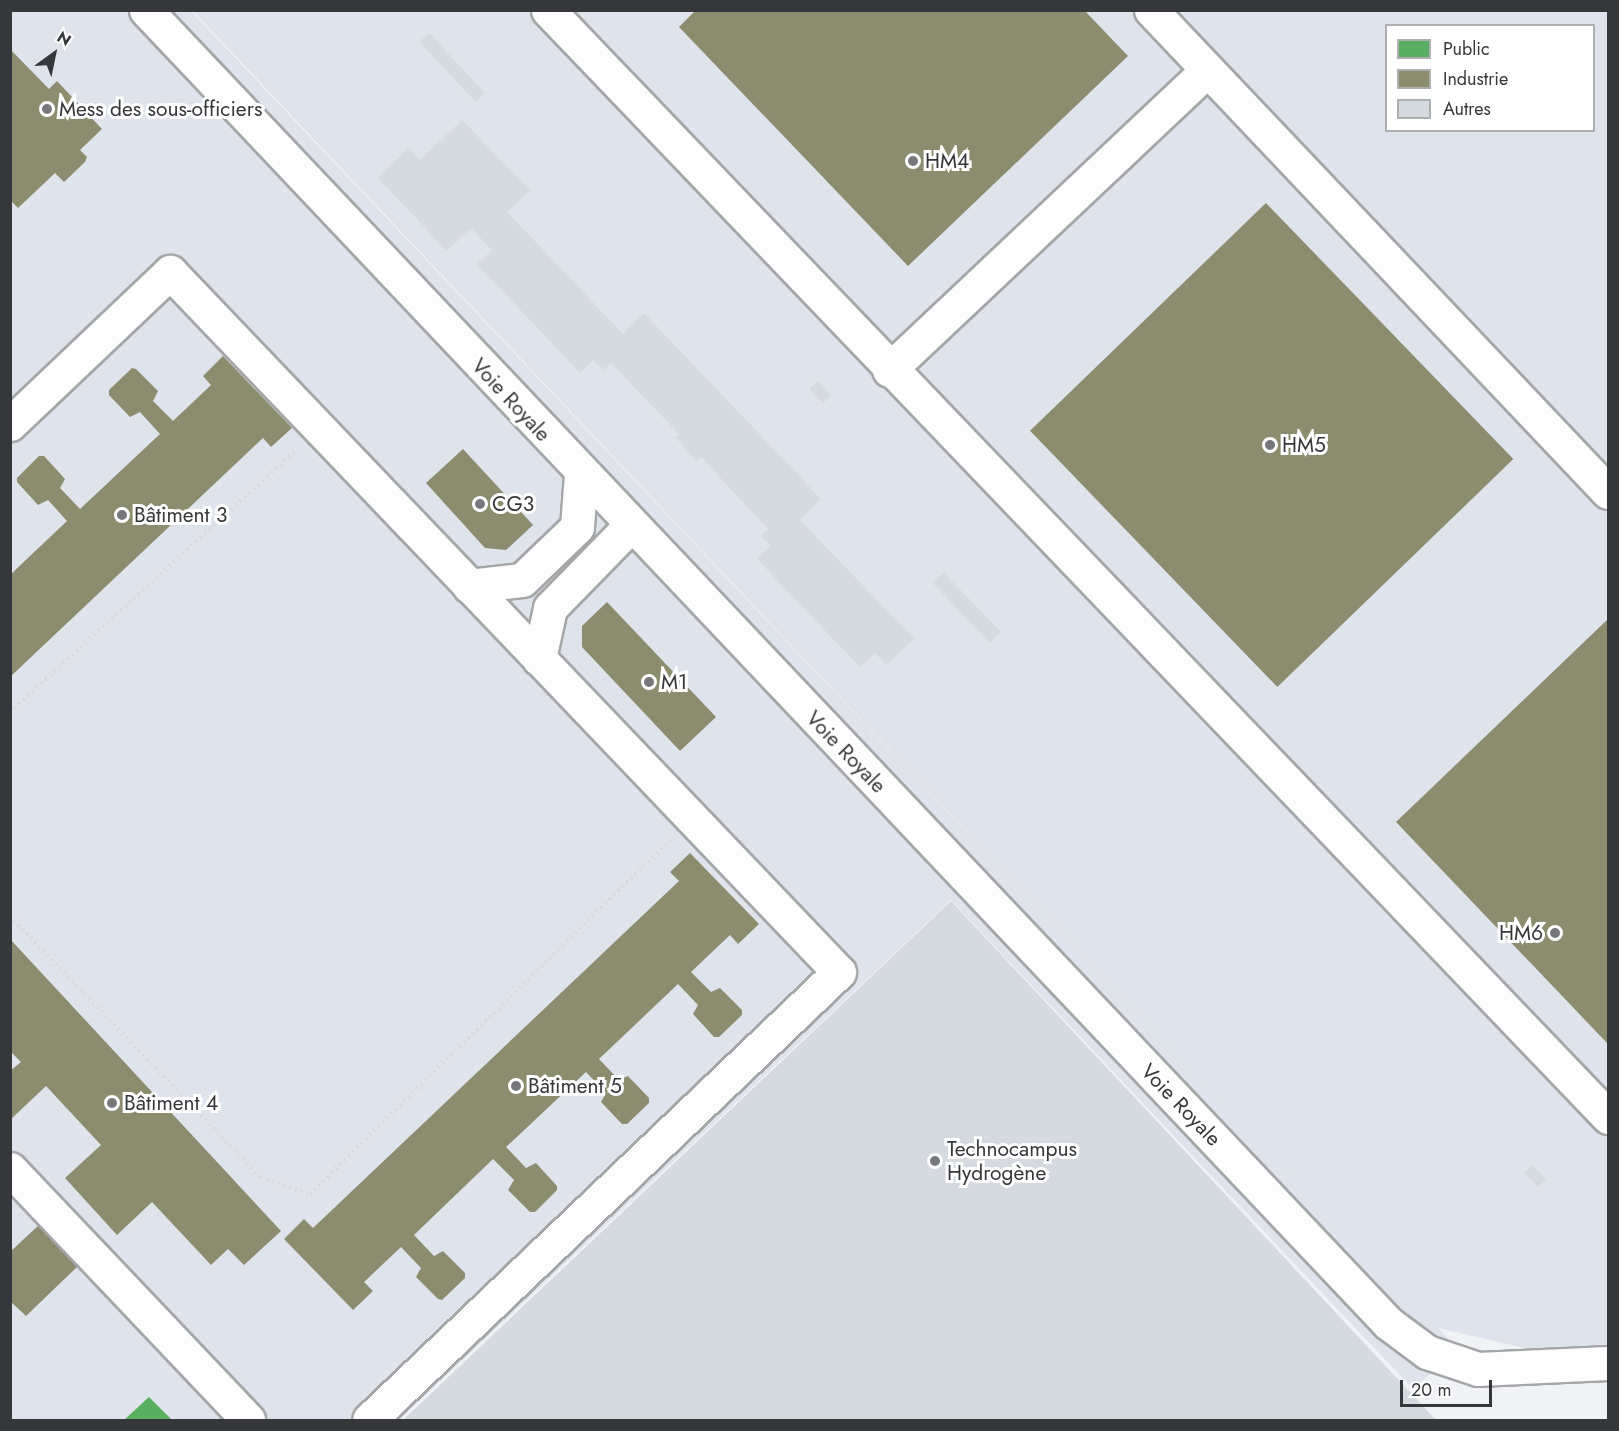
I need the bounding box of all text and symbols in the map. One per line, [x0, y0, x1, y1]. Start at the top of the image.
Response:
north arrow [24, 24, 84, 84]
legend [1385, 24, 1595, 132]
text: N [52, 25, 76, 52]
text: Public [1443, 36, 1490, 62]
text: Industrie [1443, 66, 1508, 92]
place label: Mess des sous-officiers [59, 96, 262, 122]
text: Autres [1443, 96, 1491, 122]
marker: Mess des sous-officiers [40, 102, 54, 116]
place label: HM4 [925, 148, 969, 174]
marker: HM4 [906, 154, 920, 168]
street label: Voie Royale [466, 353, 556, 447]
place label: HM5 [1282, 432, 1326, 458]
marker: HM5 [1263, 438, 1277, 452]
place label: CG3 [492, 491, 534, 517]
marker: CG3 [473, 497, 487, 511]
place label: Bâtiment 3 [134, 502, 227, 528]
marker: Bâtiment 3 [115, 508, 129, 522]
place label: M1 [661, 669, 687, 695]
marker: M1 [642, 675, 656, 689]
street label: Voie Royale [801, 706, 891, 798]
place label: HM6 [1499, 920, 1543, 946]
marker: HM6 [1548, 926, 1562, 940]
street label: Voie Royale [1136, 1059, 1226, 1151]
place label: Bâtiment 5 [528, 1073, 622, 1099]
marker: Bâtiment 5 [509, 1079, 523, 1093]
place label: Bâtiment 4 [124, 1090, 218, 1116]
marker: Bâtiment 4 [105, 1096, 119, 1110]
place label: Technocampus Hydrogène [947, 1136, 1077, 1186]
marker: Technocampus Hydrogène [928, 1154, 942, 1168]
scale bar [1403, 1368, 1494, 1406]
text: 20 m [1411, 1377, 1451, 1403]

